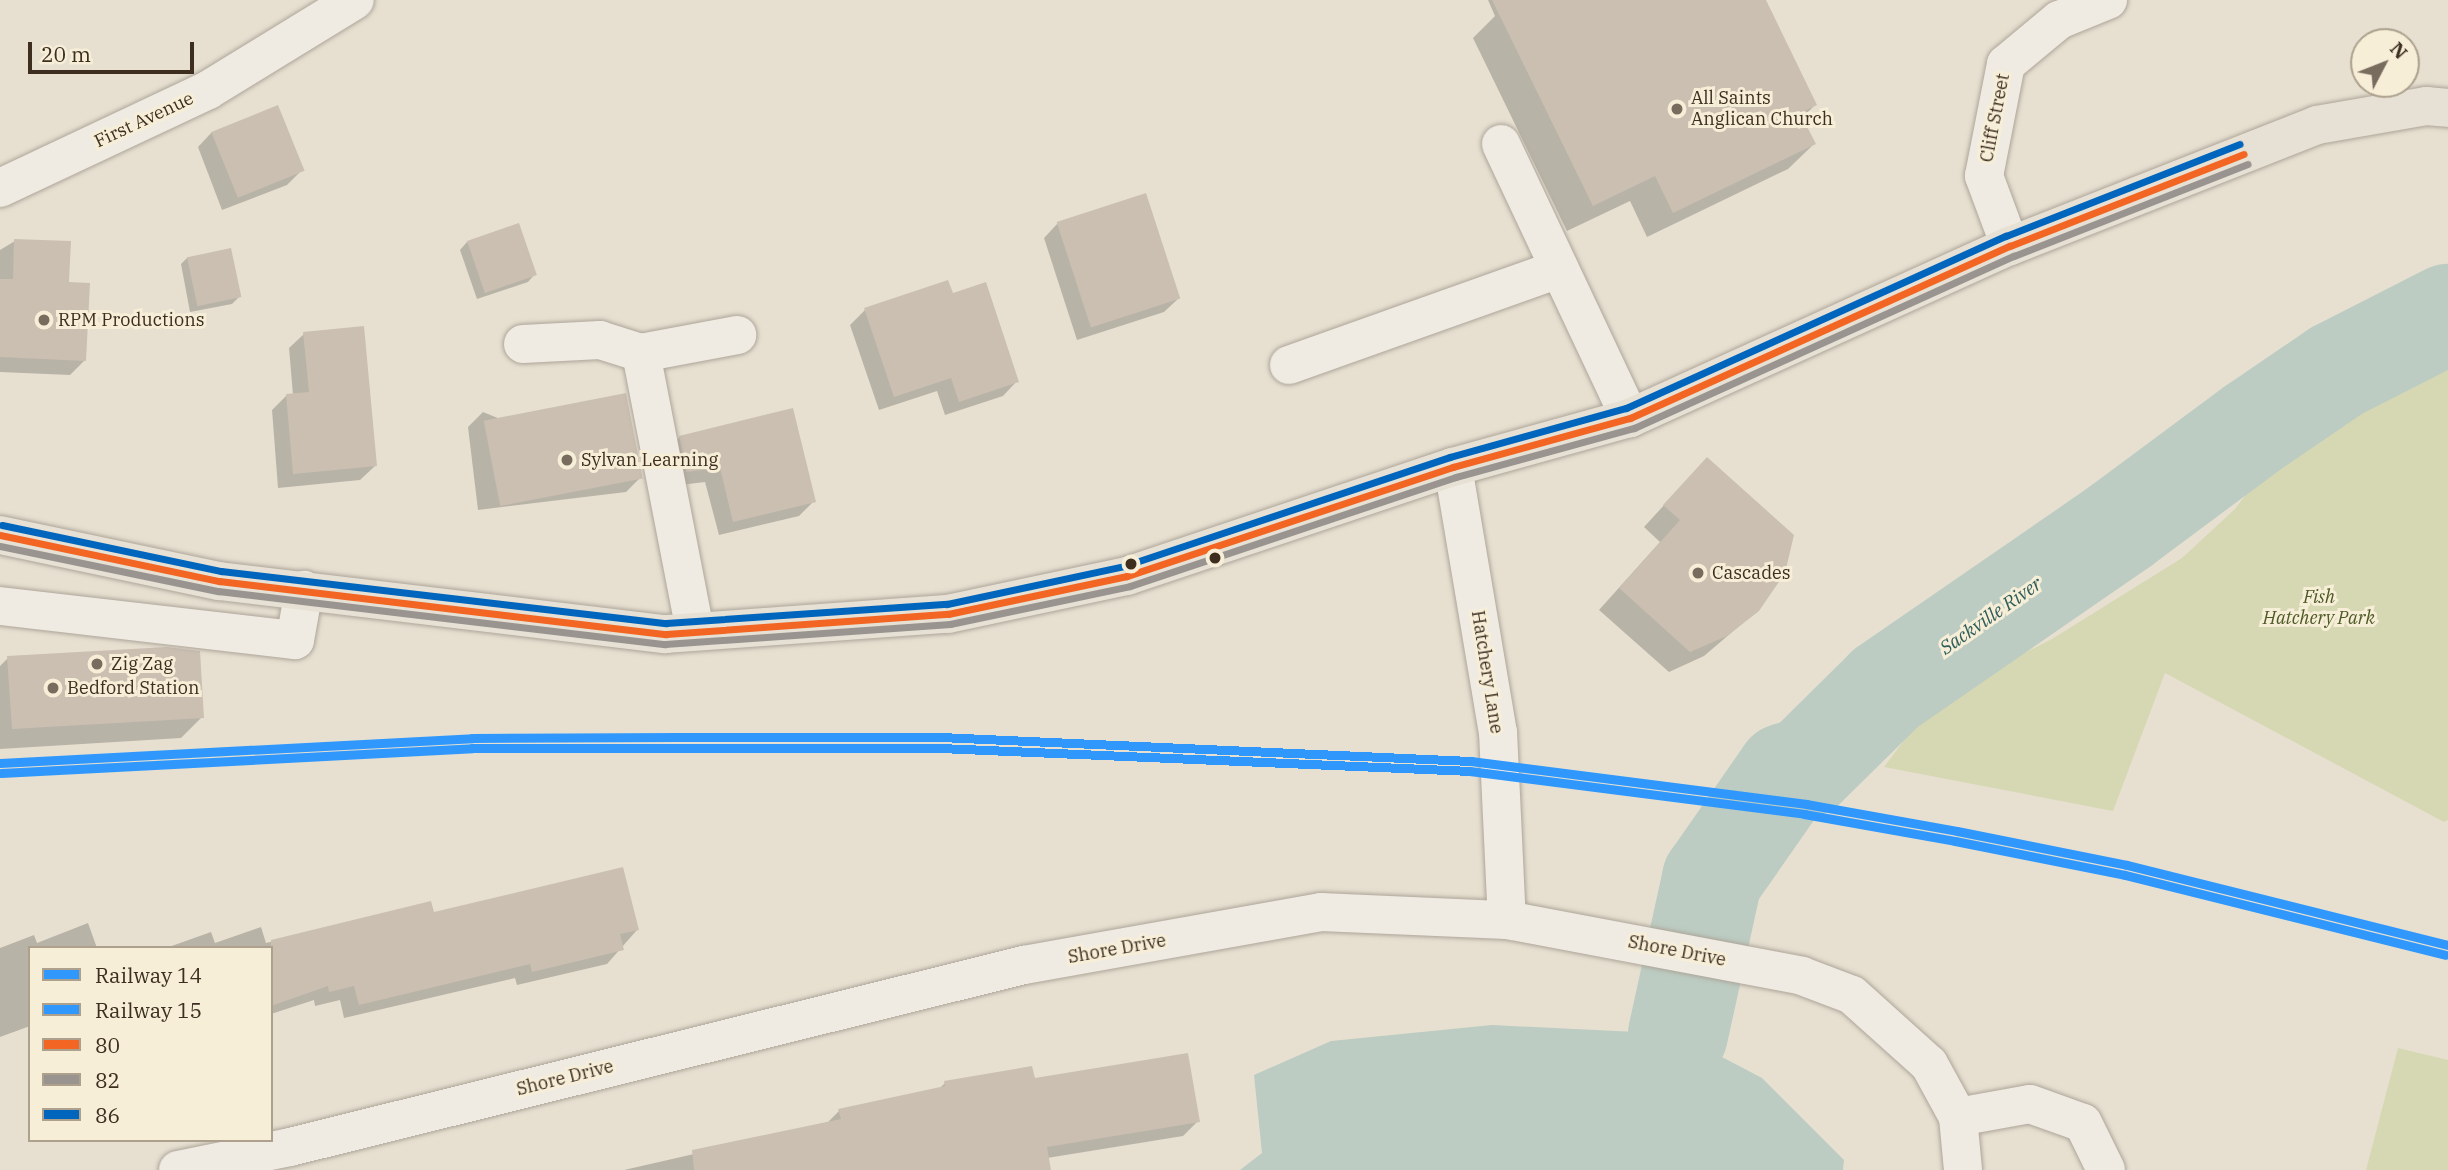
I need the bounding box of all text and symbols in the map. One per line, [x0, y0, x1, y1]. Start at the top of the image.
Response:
scale bar [32, 28, 198, 72]
north arrow [2350, 28, 2420, 98]
text: N [2385, 37, 2413, 64]
text: 20 m [41, 40, 91, 68]
street label: Cliff Street [1976, 72, 2014, 164]
street label: First Avenue [91, 88, 197, 152]
place label: All Saints Anglican Church [1691, 88, 1833, 130]
marker: All Saints Anglican Church [1669, 101, 1685, 117]
place label: RPM Productions [58, 309, 204, 331]
marker: RPM Productions [36, 312, 52, 328]
place label: Sylvan Learning [581, 449, 718, 471]
marker: Sylvan Learning [559, 452, 575, 468]
unlabelled marker [1208, 551, 1222, 565]
unlabelled marker [1124, 557, 1138, 571]
place label: Cascades [1712, 562, 1791, 584]
marker: Cascades [1690, 565, 1706, 581]
water label: Sackville River [1936, 572, 2046, 660]
park label: Fish Hatchery Park [2263, 587, 2375, 630]
street label: Hatchery Lane [1467, 609, 1507, 735]
place label: Zig Zag [111, 653, 173, 675]
marker: Zig Zag [89, 656, 105, 672]
place label: Bedford Station [67, 677, 199, 699]
marker: Bedford Station [45, 680, 61, 696]
street label: Shore Drive [1066, 930, 1168, 968]
street label: Shore Drive [1626, 931, 1728, 971]
legend [28, 946, 273, 1142]
text: Railway 14 [95, 961, 202, 989]
text: Railway 15 [95, 996, 202, 1024]
text: 80 [95, 1031, 120, 1059]
street label: Shore Drive [514, 1056, 616, 1100]
text: 82 [95, 1066, 120, 1094]
text: 86 [95, 1101, 120, 1129]

